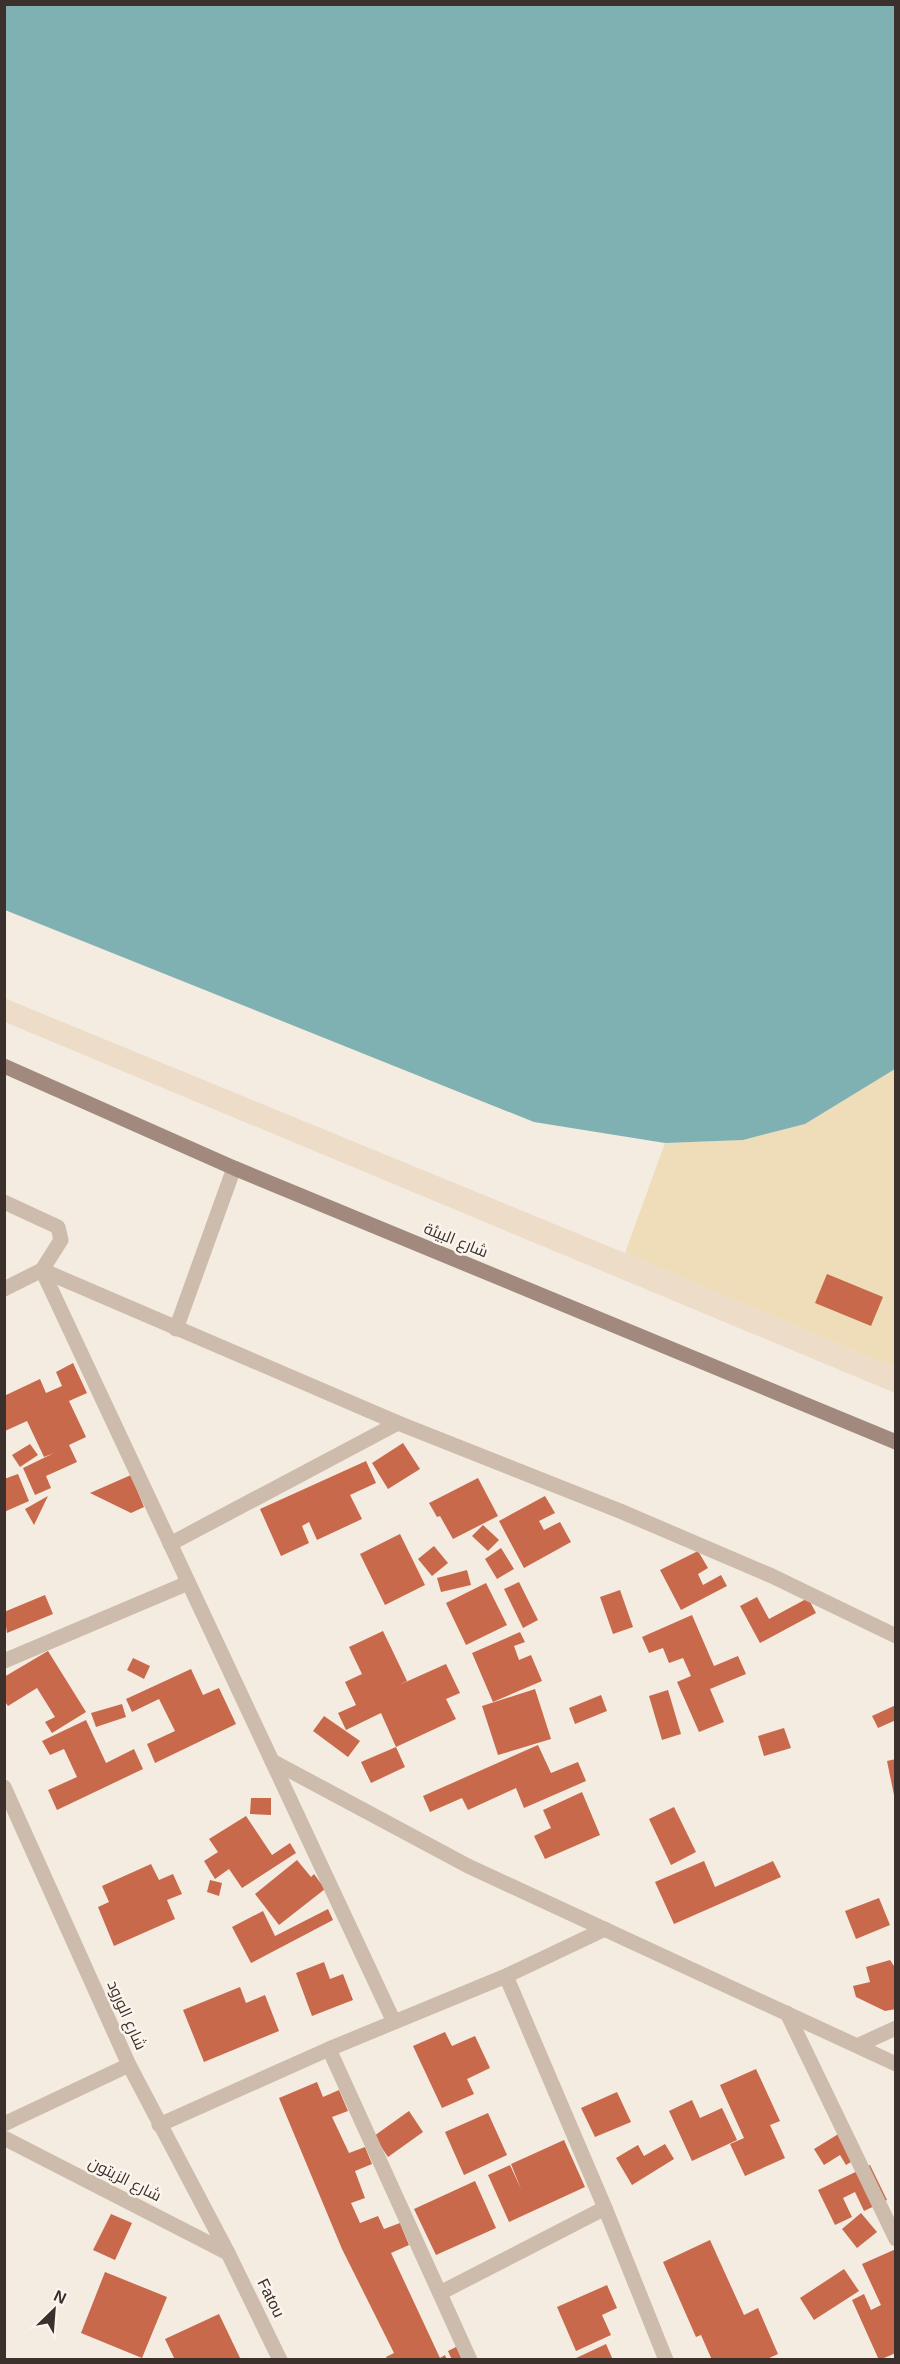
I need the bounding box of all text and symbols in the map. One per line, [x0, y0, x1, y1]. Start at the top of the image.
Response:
street label: شارع البيئة [420, 1219, 490, 1263]
street label: شارع الورود [101, 1978, 150, 2054]
street label: شارع الزيتون [85, 2153, 164, 2207]
street label: Fatou [254, 2276, 288, 2320]
north arrow [24, 2280, 84, 2340]
text: N [51, 2287, 69, 2307]

